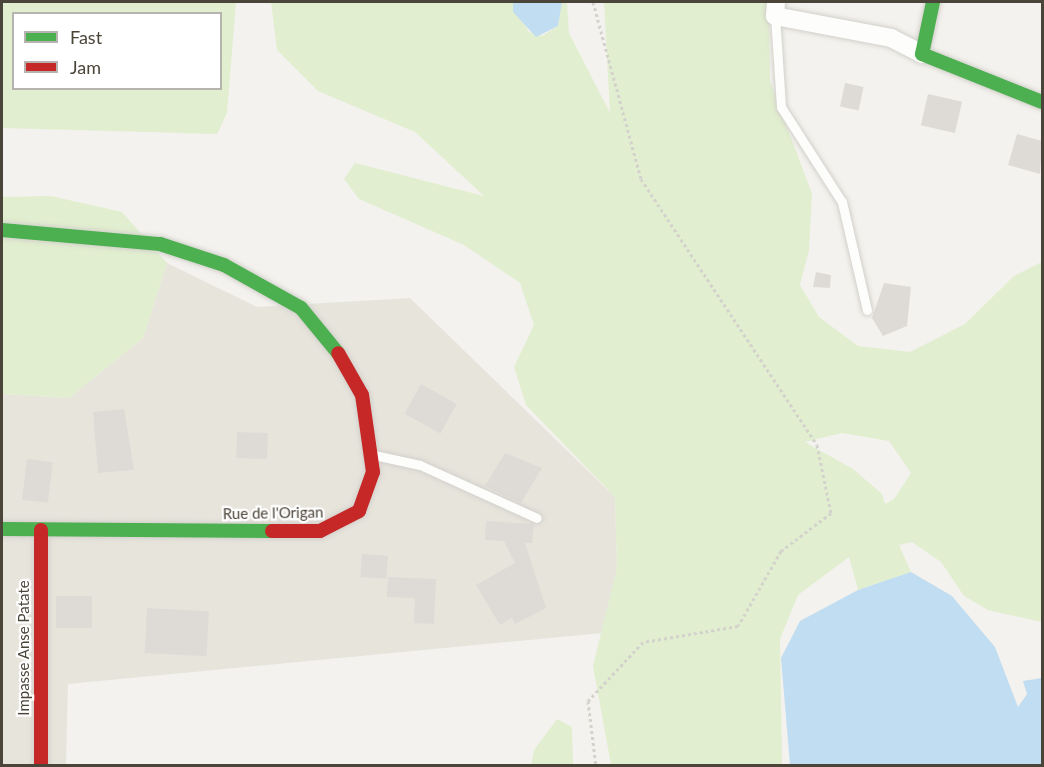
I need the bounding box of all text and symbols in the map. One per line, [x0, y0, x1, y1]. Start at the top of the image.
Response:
legend [12, 12, 222, 90]
text: Fast [70, 26, 102, 48]
text: Jam [70, 56, 101, 78]
street label: Rue de l'Origan [223, 503, 323, 523]
street label: Impasse Anse Patate [15, 580, 33, 716]

